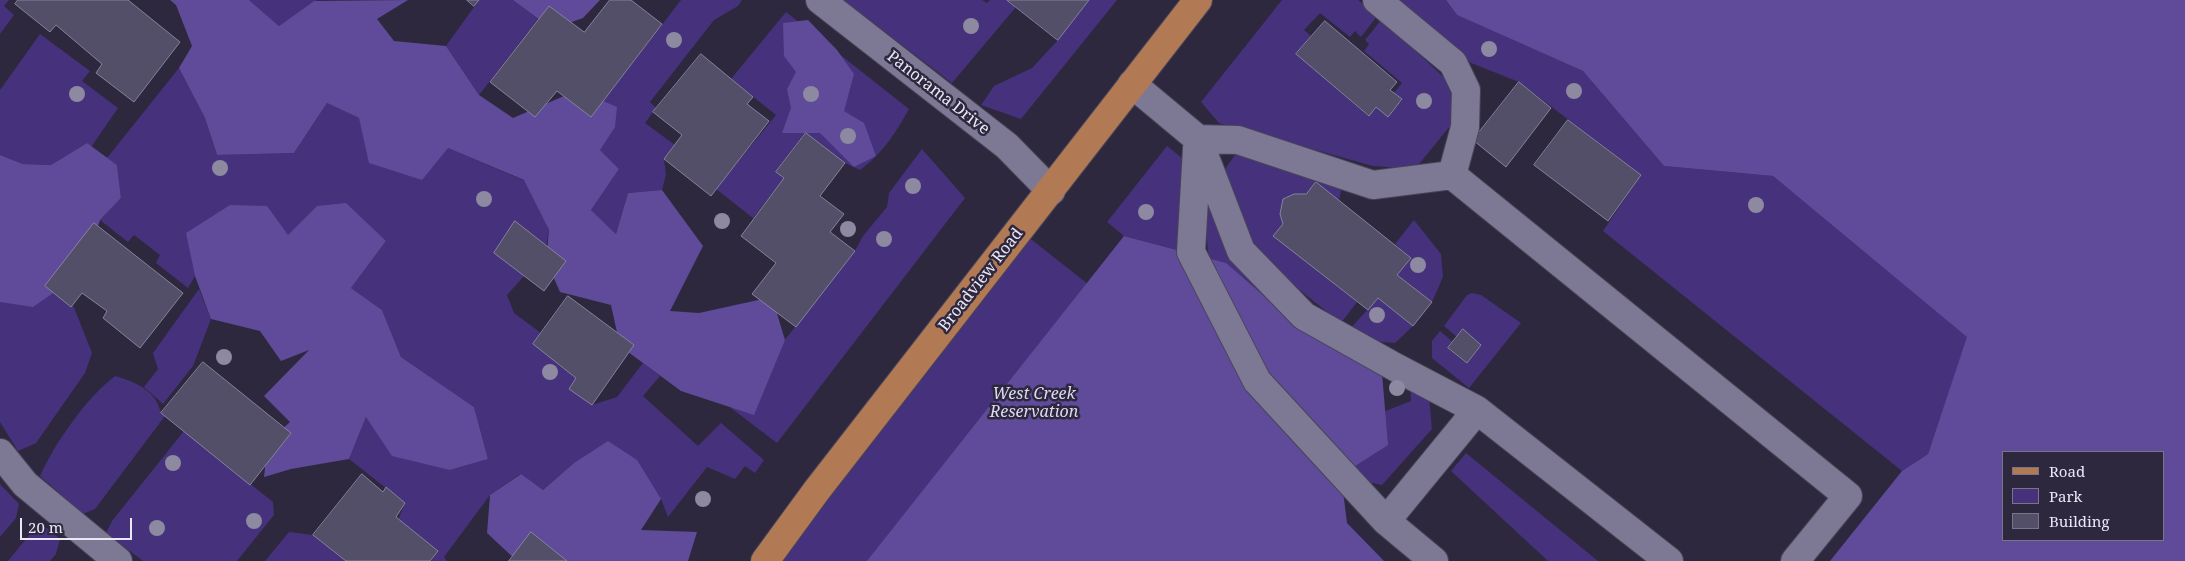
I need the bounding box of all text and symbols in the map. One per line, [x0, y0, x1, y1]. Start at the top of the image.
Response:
street label: Panorama Drive [883, 47, 993, 139]
street label: Broadview Road [935, 225, 1027, 335]
park label: West Creek Reservation [990, 384, 1078, 422]
legend [2002, 451, 2165, 541]
text: Road [2049, 461, 2085, 481]
text: Park [2049, 486, 2082, 506]
scale bar [22, 508, 135, 540]
text: Building [2049, 511, 2110, 531]
text: 20 m [28, 517, 63, 537]

